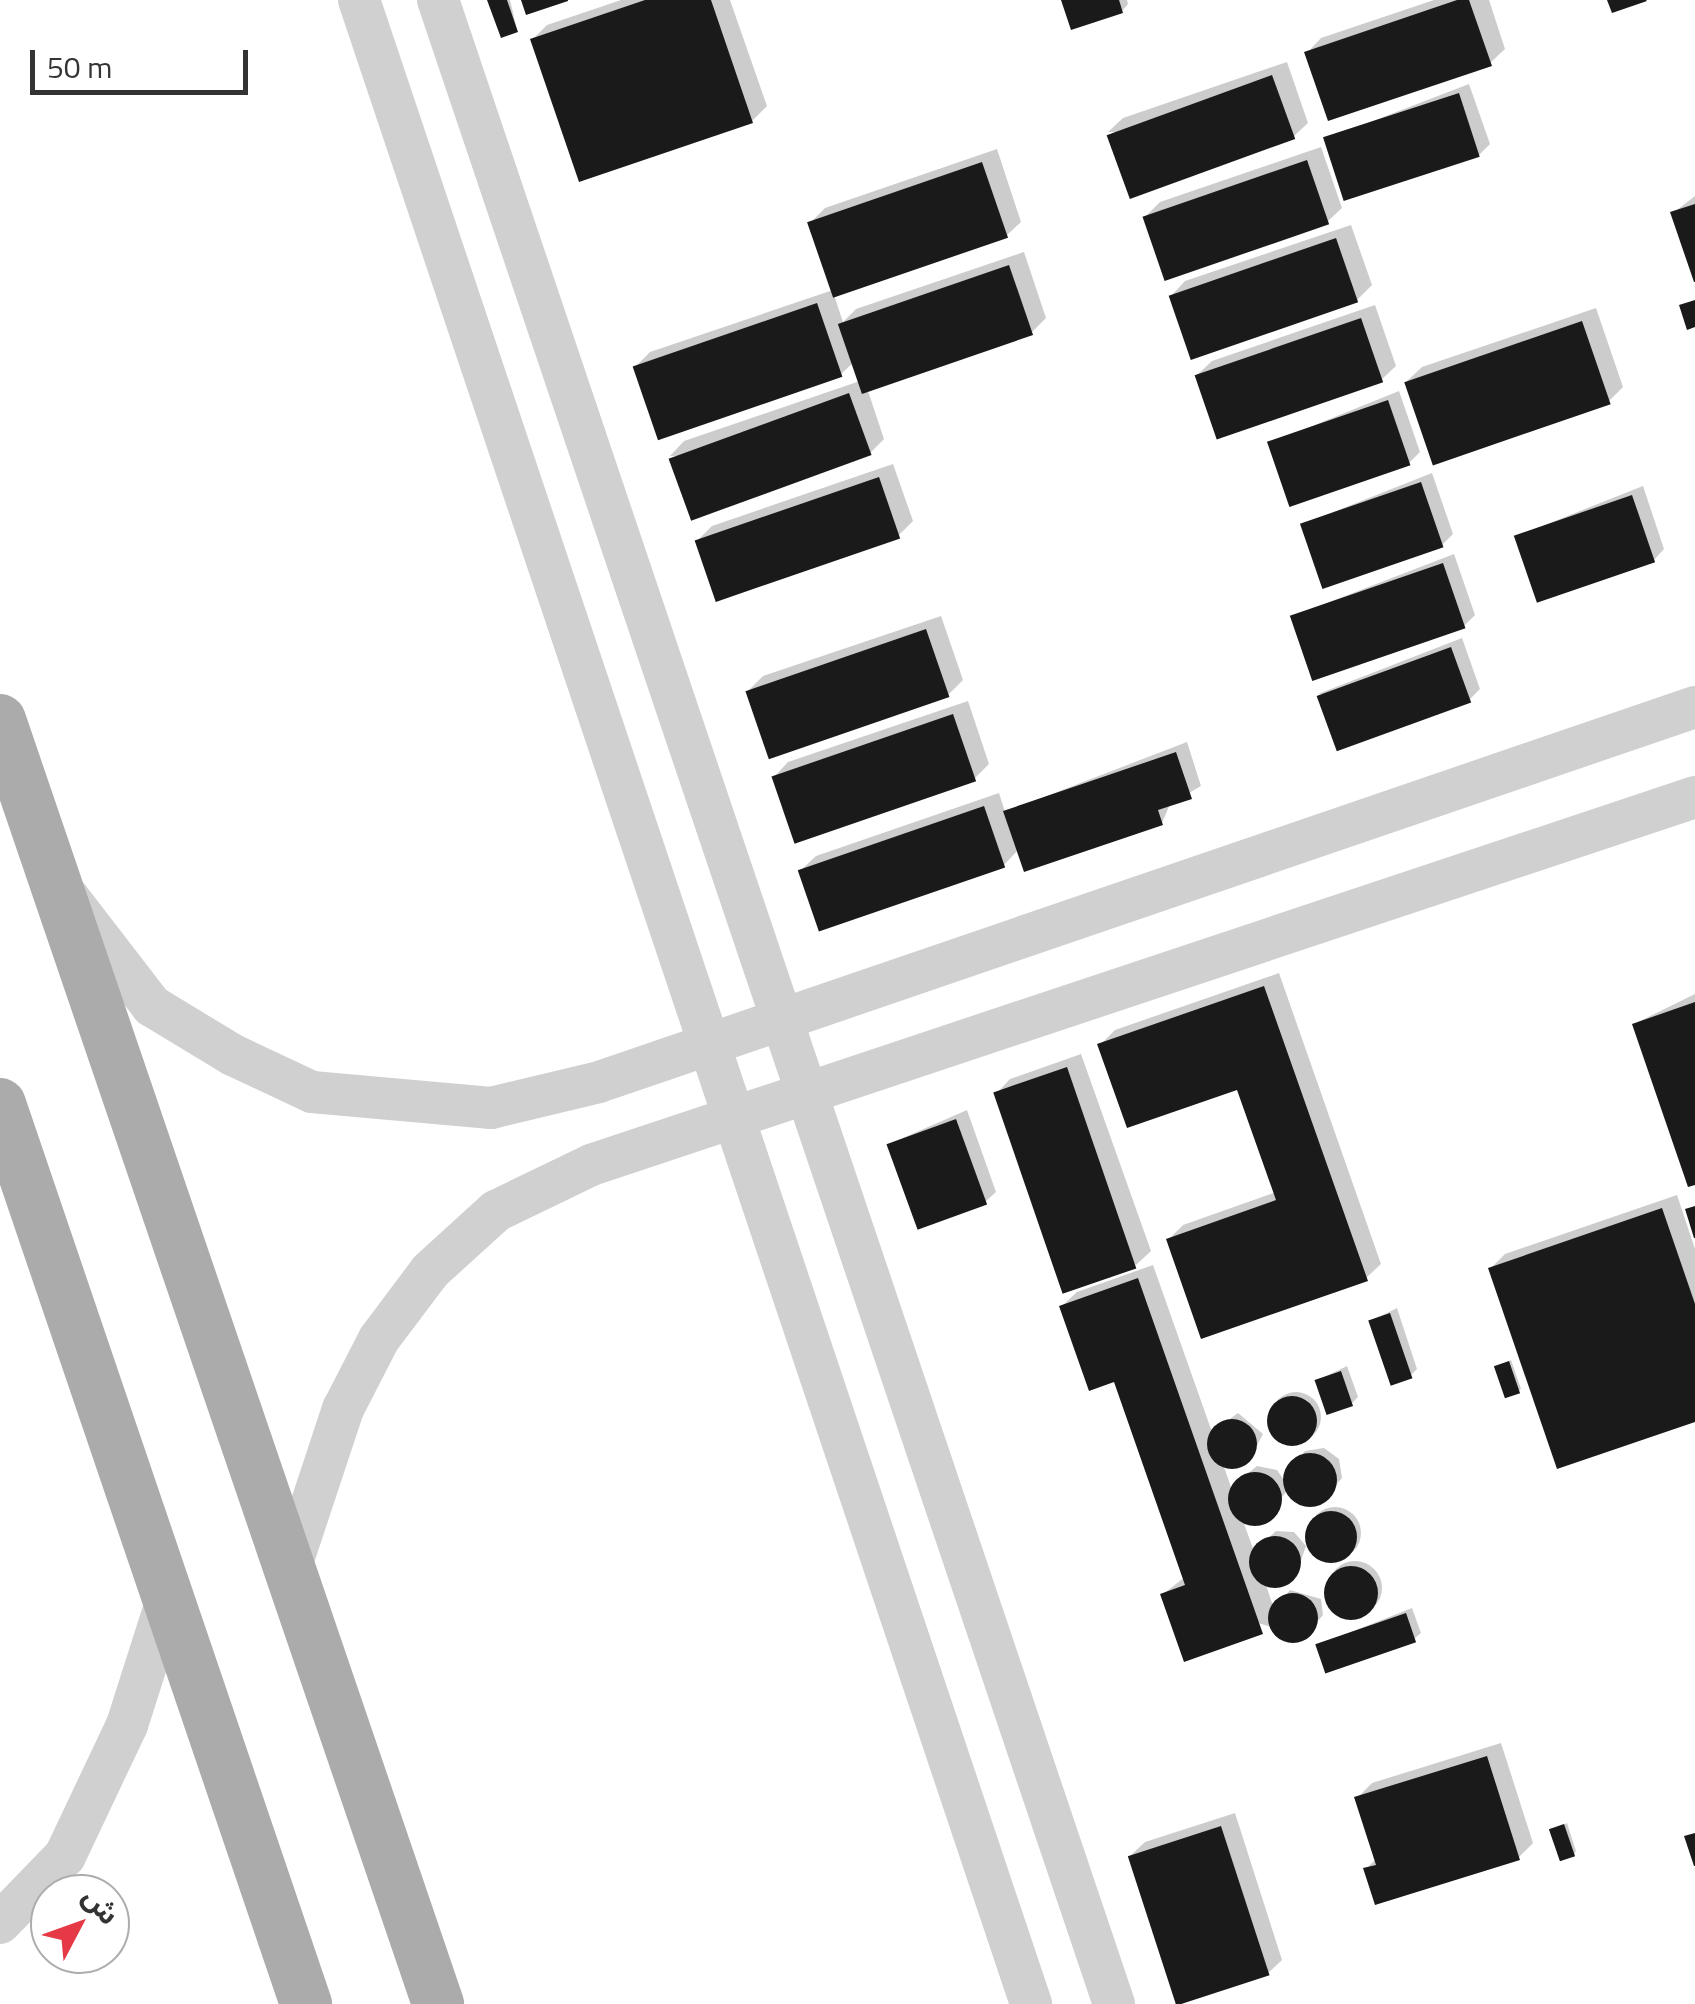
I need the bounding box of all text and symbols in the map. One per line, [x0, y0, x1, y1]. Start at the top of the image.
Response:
scale bar [35, 30, 252, 92]
text: 50 m [47, 44, 112, 90]
north arrow [30, 1874, 130, 1974]
text: ش [73, 1877, 130, 1934]

